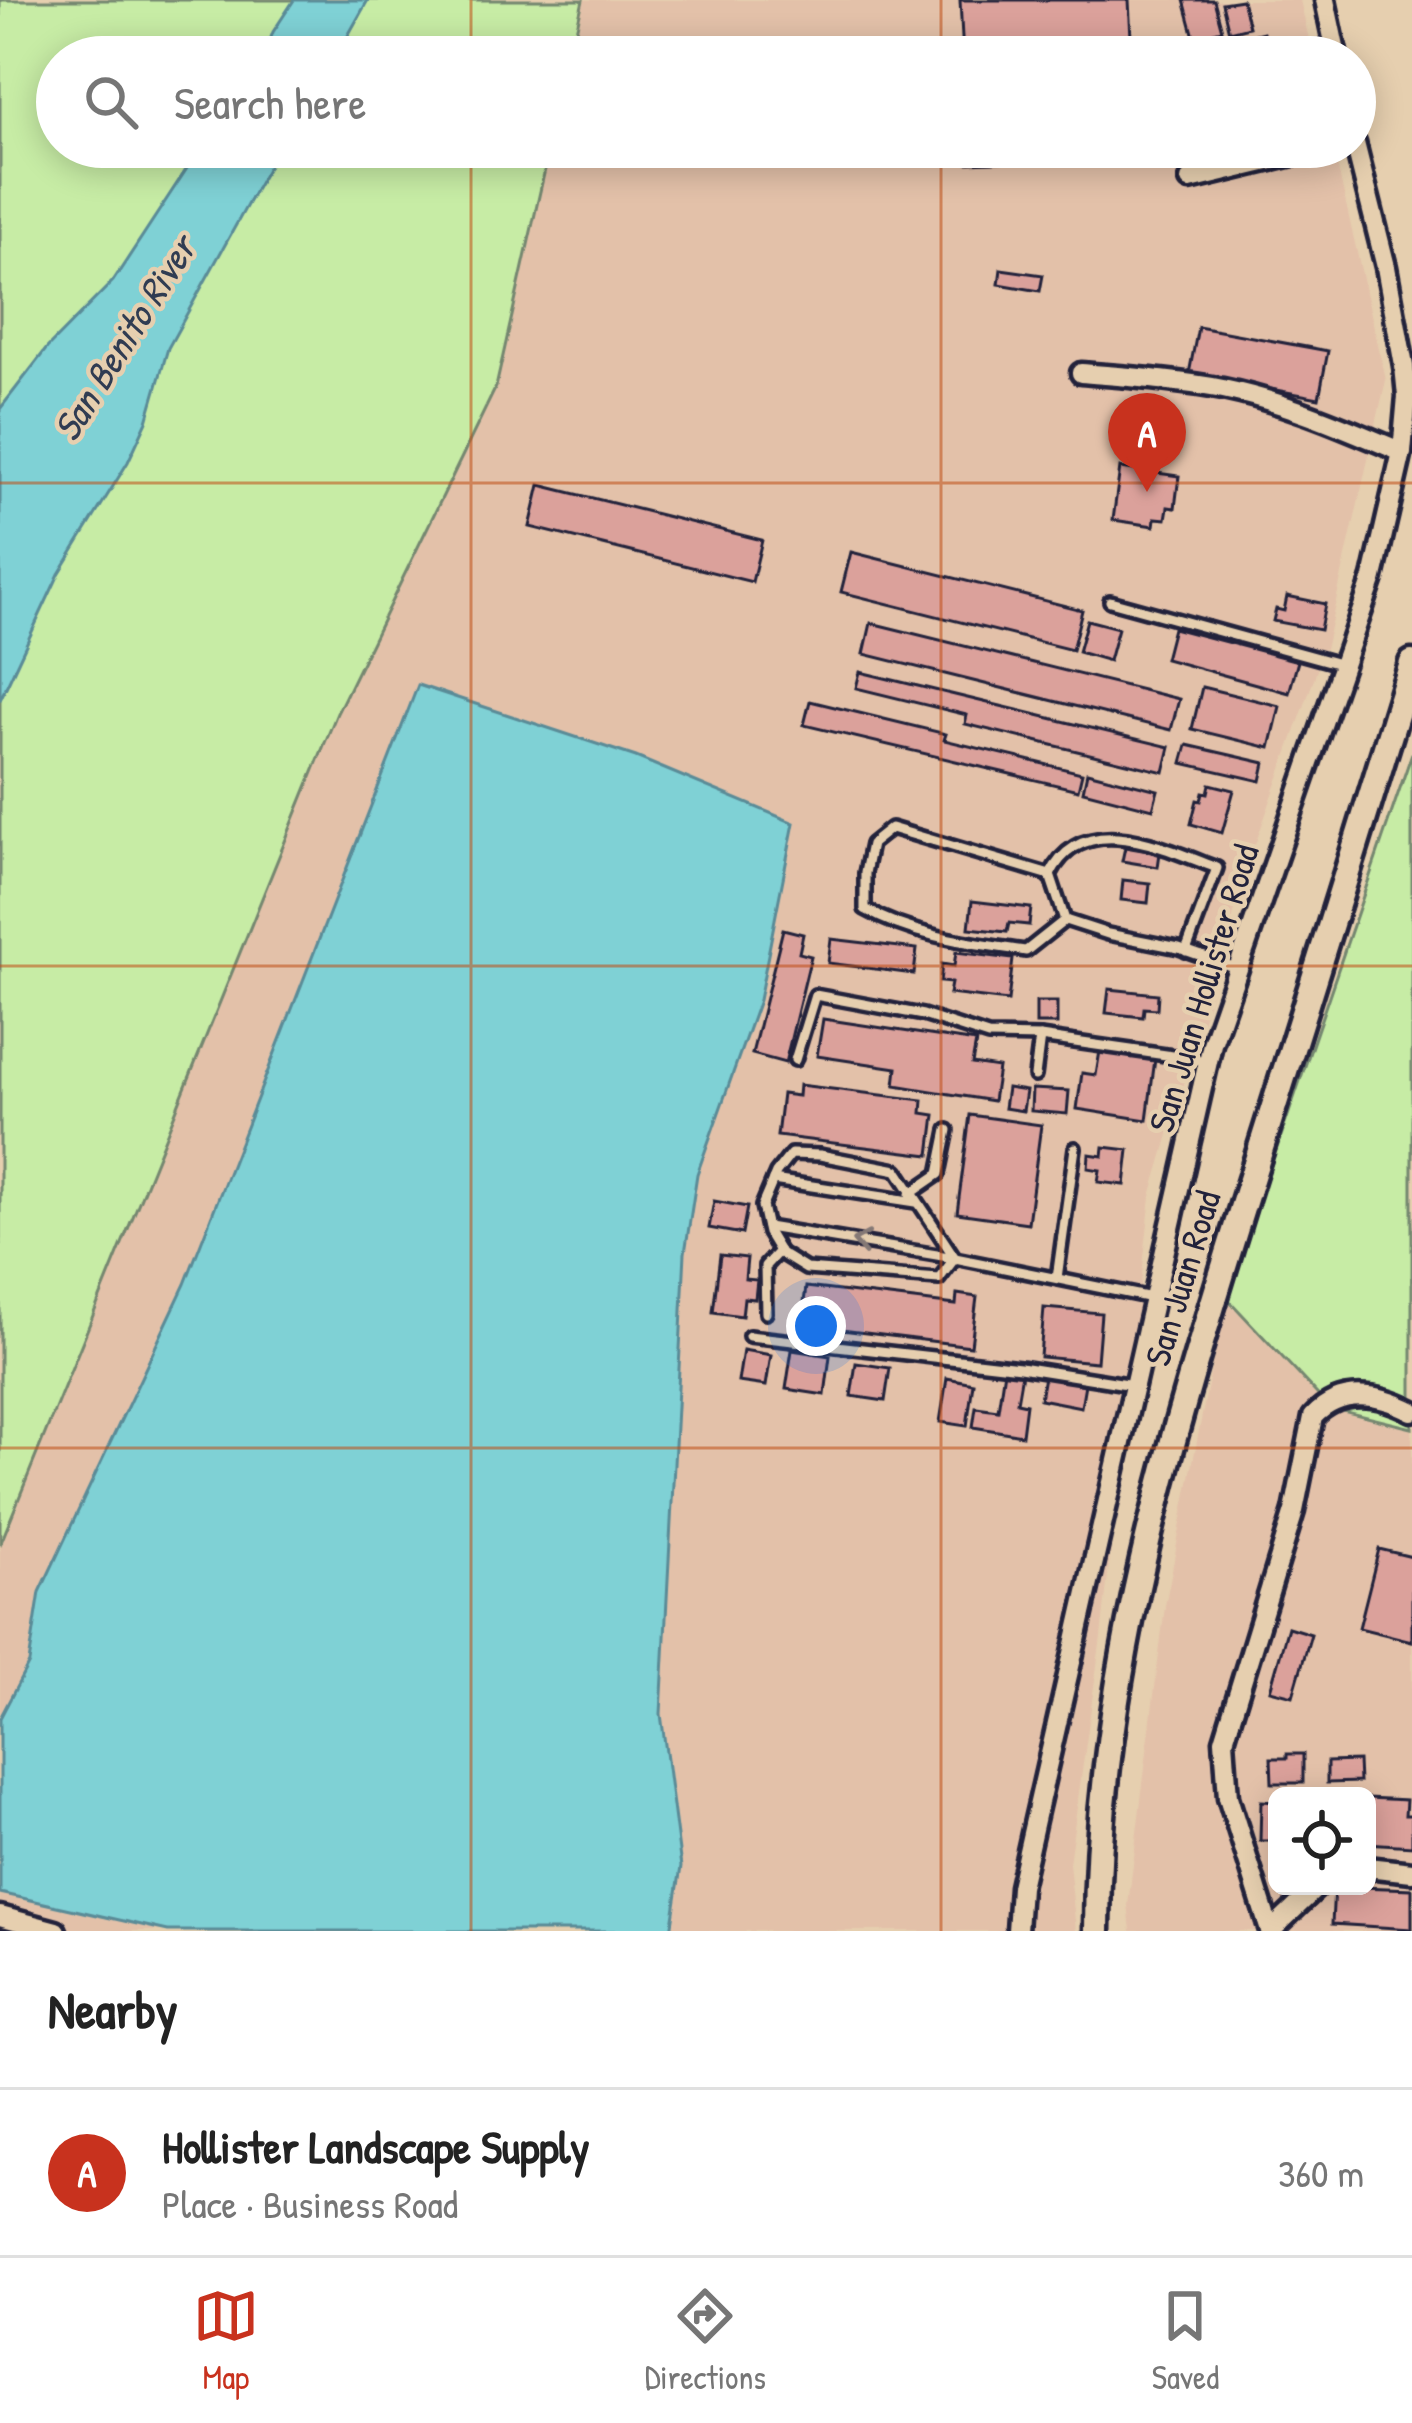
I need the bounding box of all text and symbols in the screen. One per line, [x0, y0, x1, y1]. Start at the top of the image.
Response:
search box [36, 36, 1376, 168]
icon: search [78, 69, 144, 135]
text: Search here [174, 72, 366, 133]
water label: San Benito River [40, 222, 210, 450]
pin: A [1108, 393, 1186, 492]
street label: San Juan Hollister Road [1135, 838, 1270, 1138]
street label: San Juan Road [1132, 1184, 1231, 1371]
one-way arrow [851, 1231, 871, 1256]
your location [786, 1296, 846, 1356]
map controls [1268, 1787, 1376, 1895]
button: locate [1268, 1787, 1376, 1895]
text: Nearby [48, 1975, 178, 2044]
text: Hollister Landscape Supply [162, 2116, 589, 2177]
text: A [77, 2146, 97, 2199]
text: 360 m [1278, 2146, 1364, 2199]
text: Place · Business Road [162, 2177, 458, 2230]
tab: Map [193, 2283, 259, 2399]
tab: Directions [645, 2283, 766, 2399]
tab: Saved [1152, 2283, 1219, 2399]

